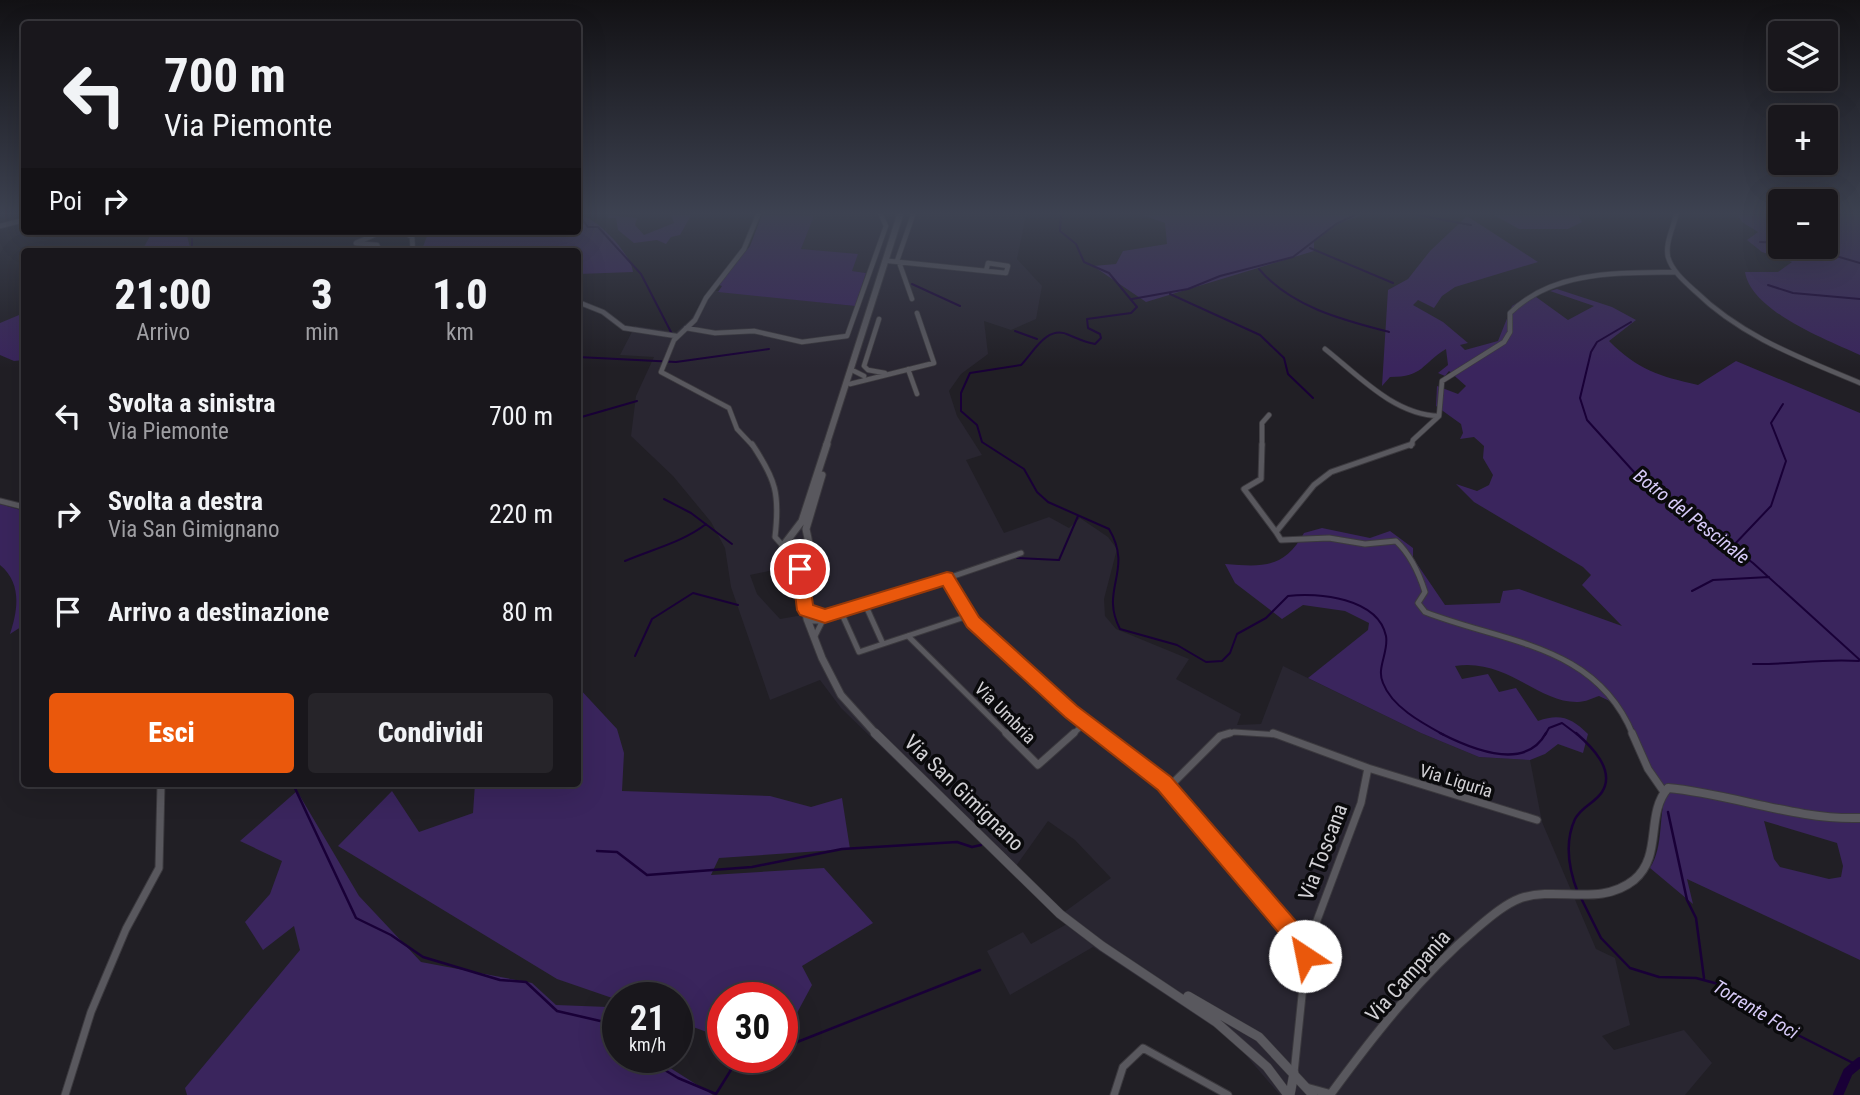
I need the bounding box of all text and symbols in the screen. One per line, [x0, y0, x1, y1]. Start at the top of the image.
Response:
map controls [1768, 21, 1838, 259]
button: layers [1768, 21, 1838, 91]
text: 700 m [164, 47, 286, 104]
icon: left [49, 49, 140, 140]
button: + [1768, 105, 1838, 175]
text: Via Piemonte [164, 106, 332, 144]
icon: right [96, 182, 134, 220]
text: Poi [49, 186, 82, 216]
button: − [1768, 189, 1838, 259]
text: 21:00 [114, 270, 212, 319]
text: 3 [311, 270, 333, 319]
text: 1.0 [432, 270, 488, 319]
text: Arrivo [136, 319, 190, 346]
text: min [305, 319, 339, 346]
text: km [446, 319, 474, 346]
text: Svolta a sinistra [108, 388, 275, 418]
icon: left [49, 397, 87, 435]
text: 700 m [489, 401, 553, 431]
text: Via Piemonte [108, 418, 229, 445]
water label: Botro del Pescinale [1629, 464, 1754, 569]
text: Svolta a destra [108, 486, 263, 516]
icon: right [49, 495, 87, 533]
text: 220 m [489, 499, 553, 529]
text: Via San Gimignano [108, 516, 279, 543]
pin [770, 539, 830, 599]
icon: arrive [781, 550, 819, 588]
icon: arrive [49, 593, 87, 631]
text: Arrivo a destinazione [108, 597, 329, 627]
text: 80 m [502, 597, 553, 627]
street label: Via Umbria [970, 678, 1040, 748]
button: Esci [49, 693, 294, 773]
button: Condividi [308, 693, 553, 773]
street label: Via San Gimignano [899, 730, 1029, 856]
street label: Via Liguria [1417, 759, 1495, 802]
street label: Via Toscana [1294, 801, 1352, 903]
position arrow [1268, 919, 1342, 993]
street label: Via Campania [1361, 925, 1455, 1027]
water label: Torrente Foci [1709, 975, 1803, 1044]
speed limit sign: 30 [707, 982, 798, 1073]
text: 21 [630, 998, 665, 1039]
text: km/h [629, 1034, 666, 1055]

